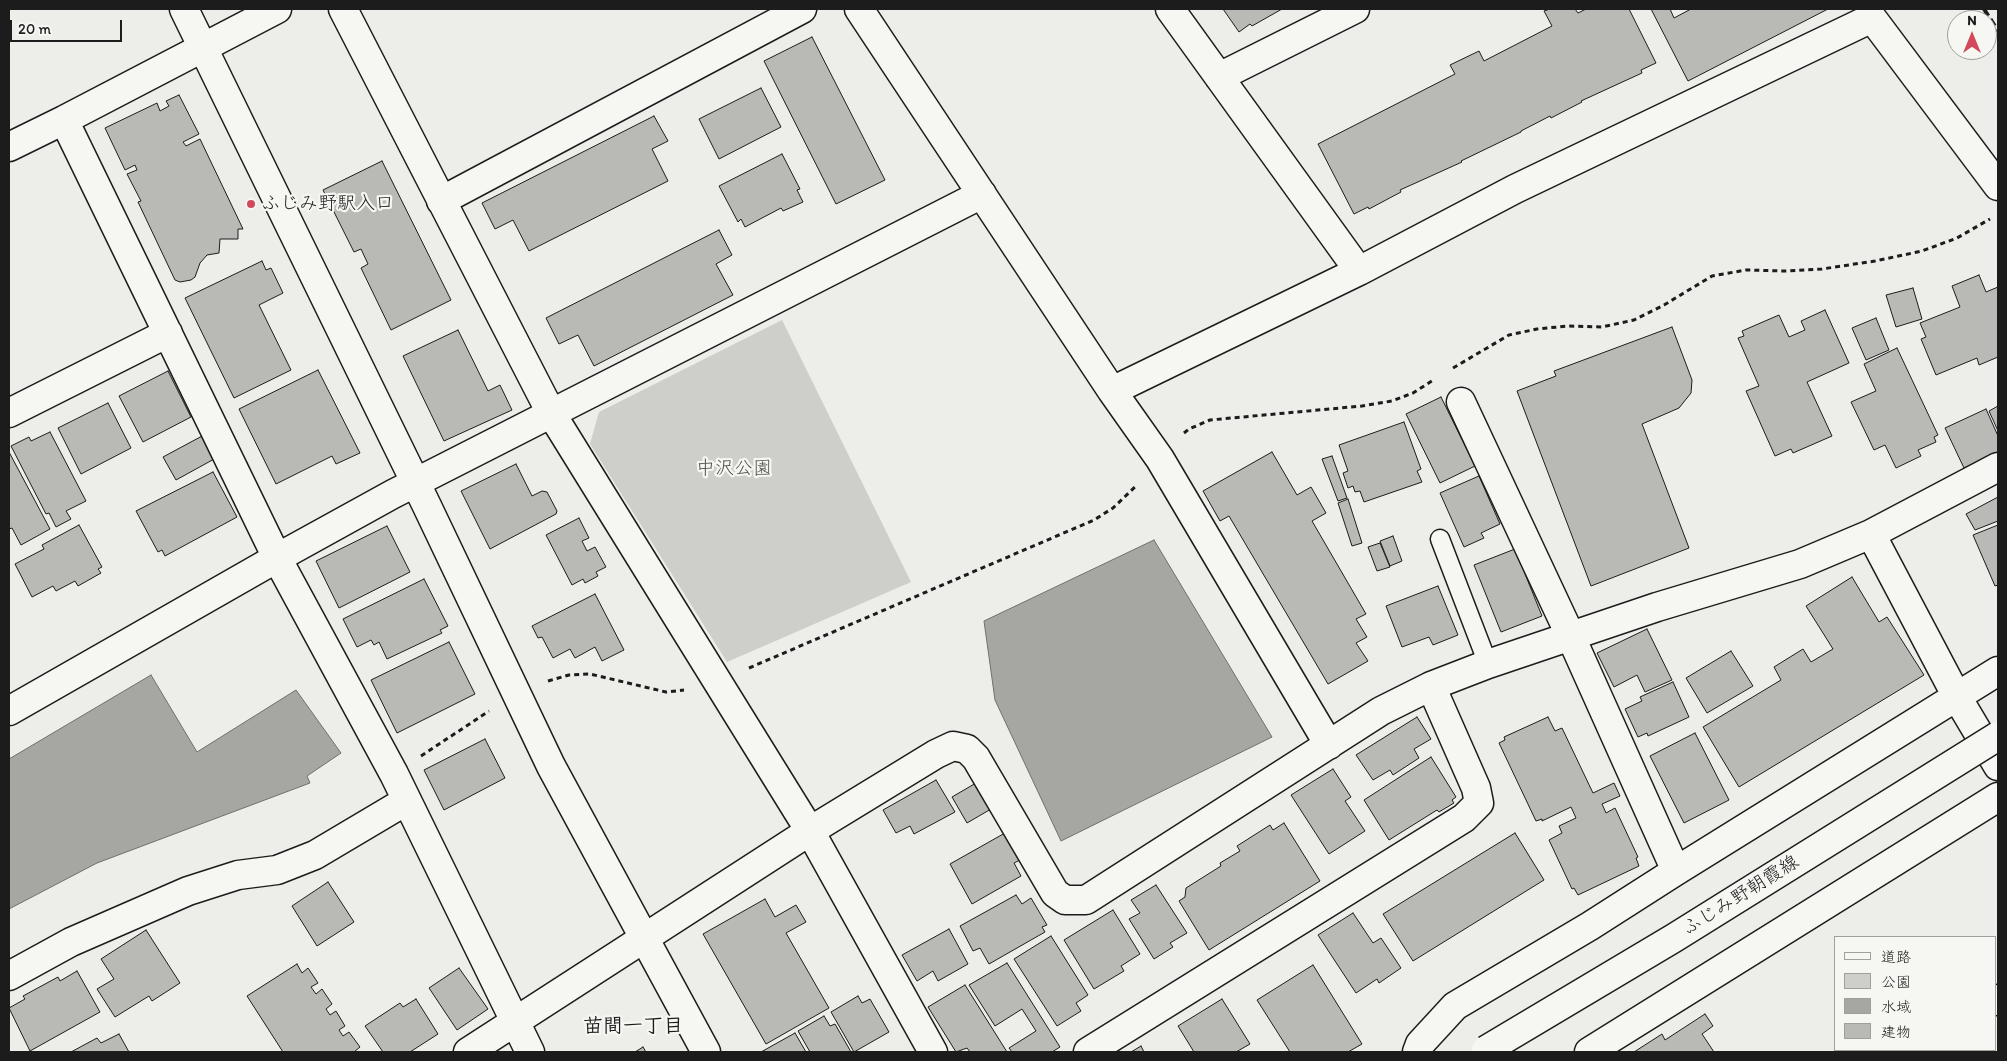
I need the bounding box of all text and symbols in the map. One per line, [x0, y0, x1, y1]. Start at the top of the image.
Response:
scale bar [12, 10, 125, 42]
north arrow [1947, 10, 1997, 60]
text: N [1967, 12, 1977, 29]
text: 20 m [18, 20, 51, 38]
place label: ふじみ野駅入口 [261, 193, 394, 215]
marker: ふじみ野駅入口 [245, 198, 257, 210]
park label: 中沢公園 [696, 458, 772, 480]
street label: ふじみ野朝霞線 [1679, 851, 1803, 941]
legend [1834, 936, 1997, 1051]
text: 道路 [1881, 948, 1911, 966]
text: 公園 [1881, 973, 1911, 991]
text: 水域 [1881, 998, 1911, 1016]
district label: 苗間一丁目 [583, 1015, 683, 1039]
text: 建物 [1881, 1023, 1911, 1041]

